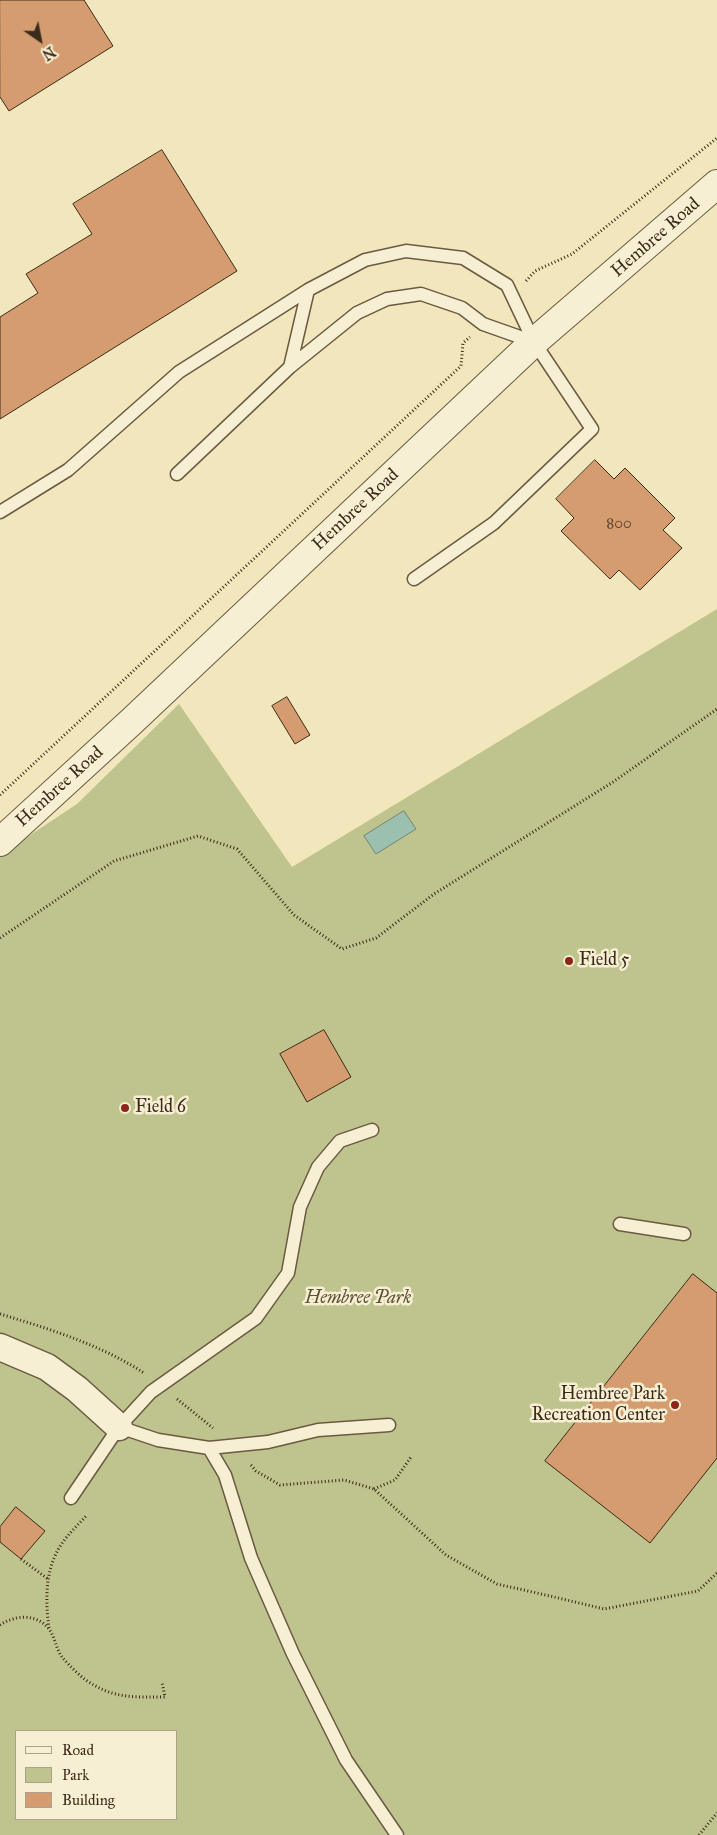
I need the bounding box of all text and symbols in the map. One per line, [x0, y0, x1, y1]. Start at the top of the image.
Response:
north arrow [15, 15, 65, 65]
text: N [39, 43, 58, 63]
street label: Hembree Road [607, 194, 705, 282]
street label: Hembree Road [308, 464, 404, 556]
house number: 800 [606, 515, 632, 533]
street label: Hembree Road [12, 742, 108, 832]
place label: Field 5 [579, 950, 629, 972]
marker: Field 5 [563, 955, 575, 967]
place label: Field 6 [135, 1097, 186, 1119]
marker: Field 6 [119, 1102, 131, 1114]
park label: Hembree Park [305, 1288, 411, 1310]
place label: Hembree Park Recreation Center [532, 1384, 665, 1426]
marker: Hembree Park Recreation Center [669, 1399, 681, 1411]
legend [15, 1730, 178, 1820]
text: Road [62, 1741, 94, 1759]
text: Park [62, 1766, 89, 1784]
text: Building [62, 1791, 115, 1809]

